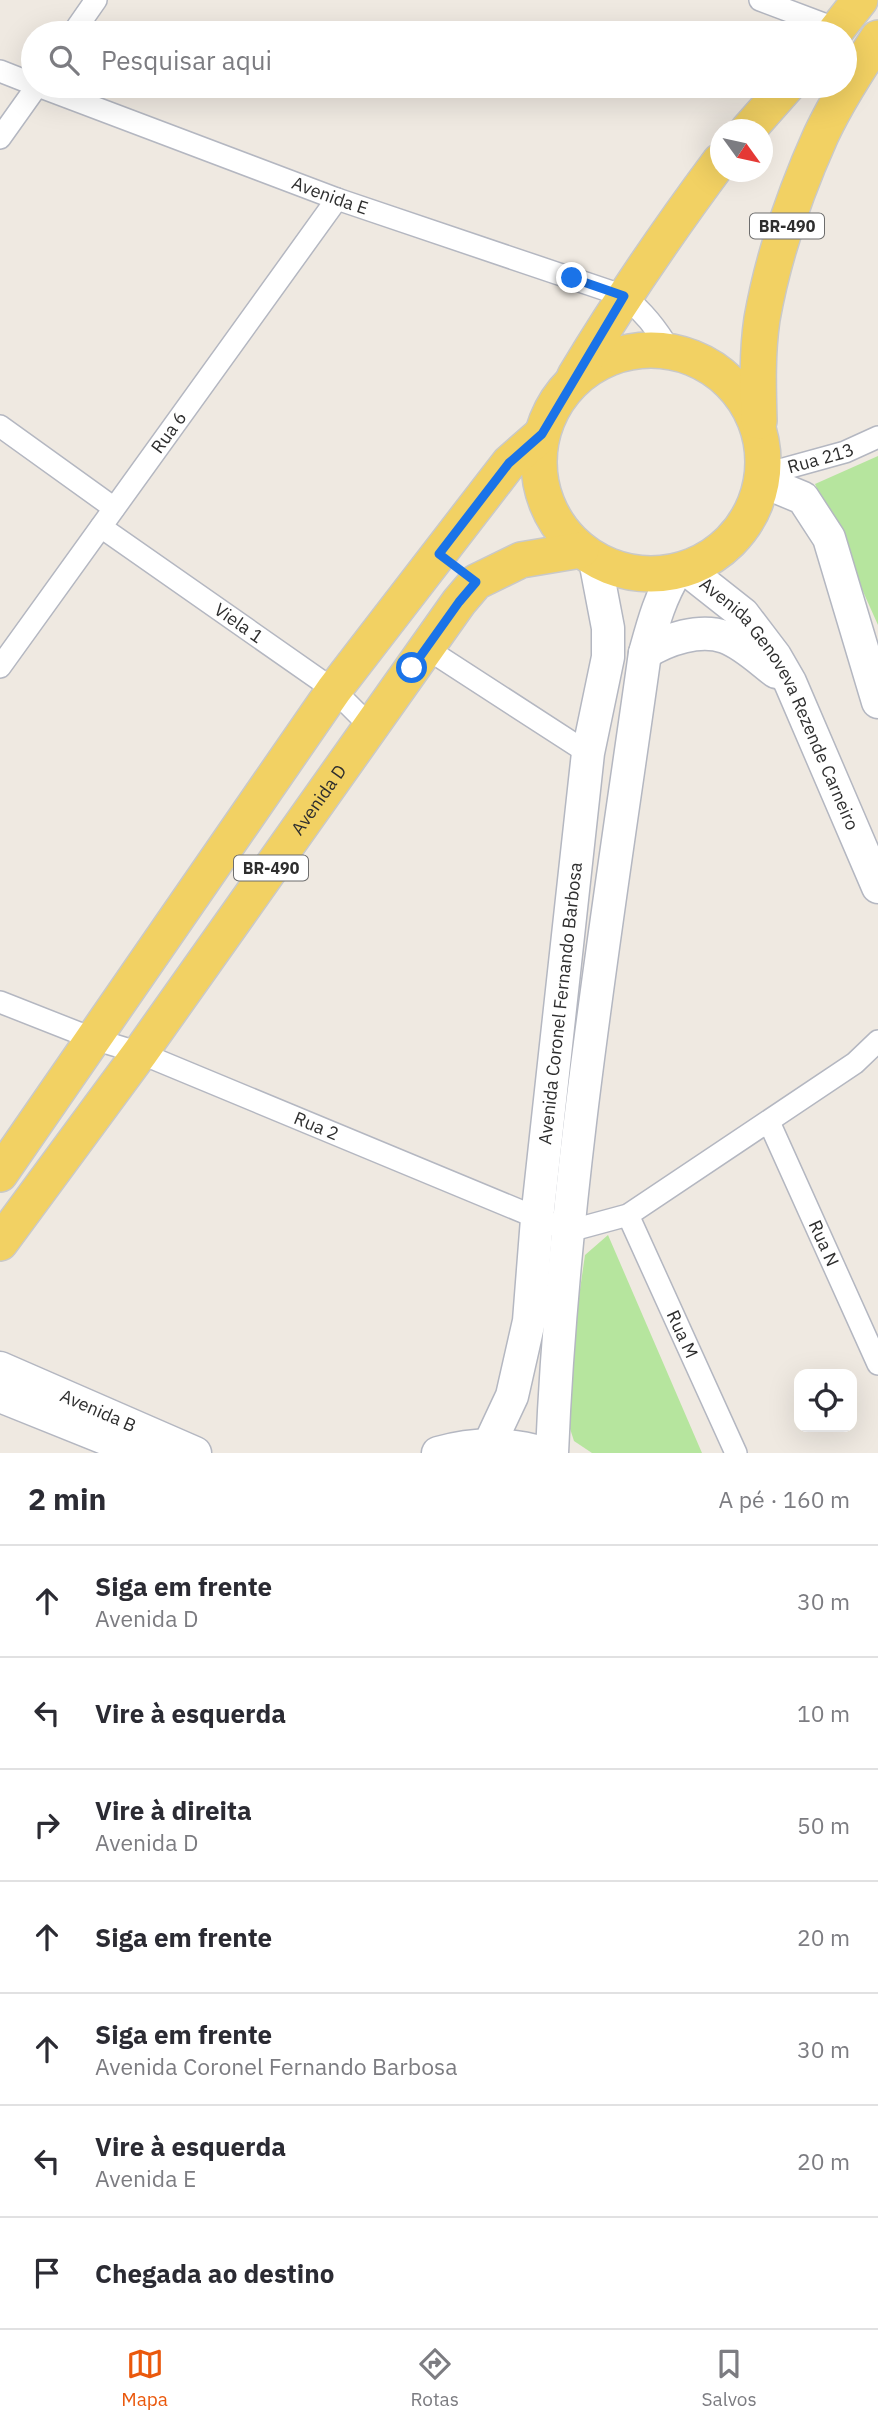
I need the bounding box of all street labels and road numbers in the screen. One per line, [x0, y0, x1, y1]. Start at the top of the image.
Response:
street label: Avenida E [289, 171, 371, 220]
road number: BR-490 [750, 214, 824, 238]
street label: Rua 6 [146, 407, 191, 458]
street label: Rua 213 [785, 437, 858, 478]
street label: Avenida Genoveva Rezende Carneiro [695, 572, 864, 833]
street label: Viela 1 [210, 598, 268, 648]
street label: Avenida D [286, 760, 351, 839]
road number: BR-490 [234, 856, 308, 880]
street label: Avenida Coronel Fernando Barbosa [533, 861, 587, 1146]
street label: Rua 2 [291, 1106, 342, 1145]
street label: Rua N [804, 1216, 844, 1270]
street label: Rua M [662, 1306, 703, 1362]
street label: Avenida B [57, 1384, 140, 1437]

